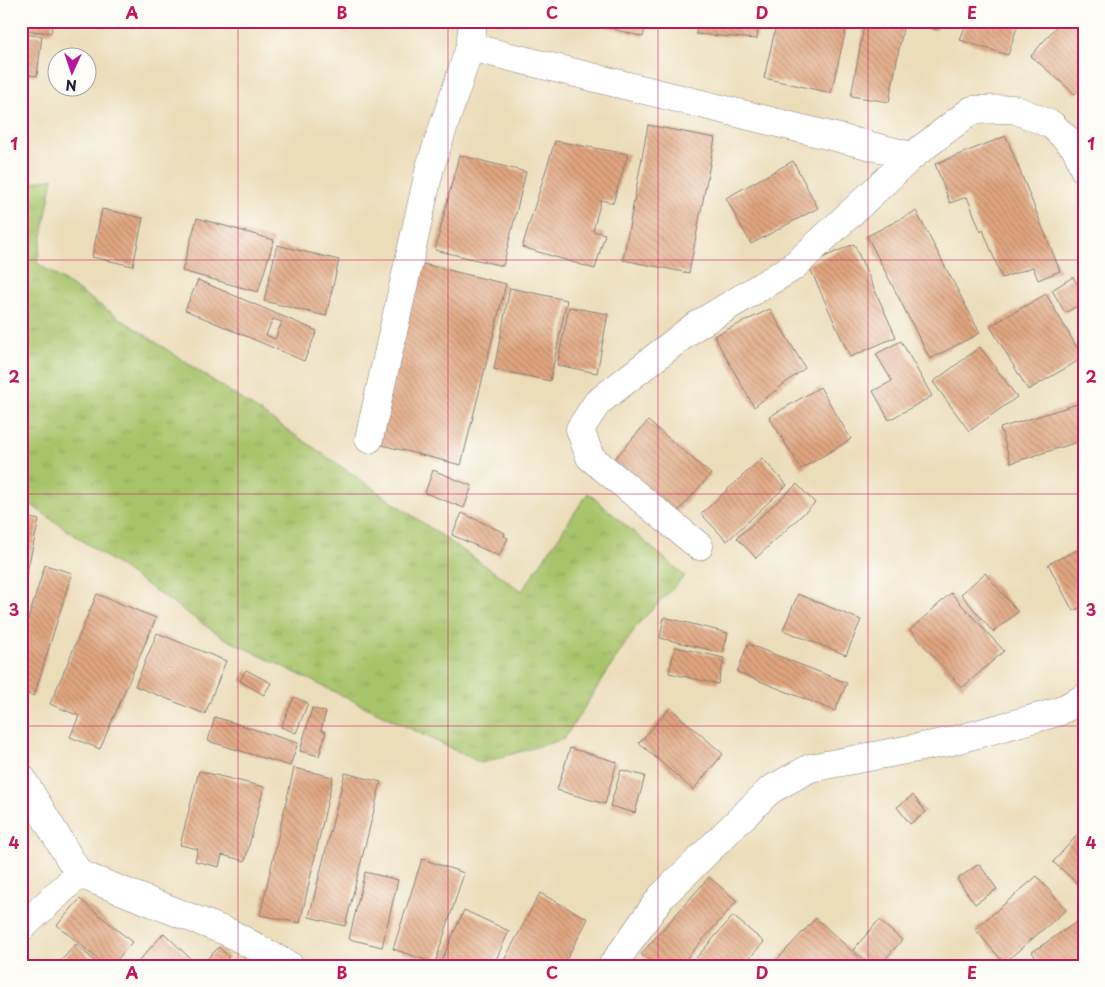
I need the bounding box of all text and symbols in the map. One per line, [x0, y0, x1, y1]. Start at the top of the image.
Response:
text: A [126, 0, 139, 24]
text: B [337, 0, 348, 24]
text: C [546, 0, 558, 24]
text: D [756, 0, 768, 24]
text: E [967, 0, 977, 24]
north arrow [48, 48, 98, 98]
text: N [65, 75, 77, 96]
text: 1 [10, 131, 18, 155]
text: 1 [1087, 131, 1095, 155]
text: 2 [8, 364, 20, 388]
text: 2 [1085, 364, 1097, 388]
text: 3 [9, 597, 19, 621]
text: 3 [1086, 597, 1096, 621]
text: 4 [9, 830, 20, 854]
text: 4 [1086, 830, 1097, 854]
text: A [126, 960, 139, 984]
text: B [337, 960, 348, 984]
text: C [546, 960, 558, 984]
text: D [756, 960, 768, 984]
text: E [967, 960, 977, 984]

